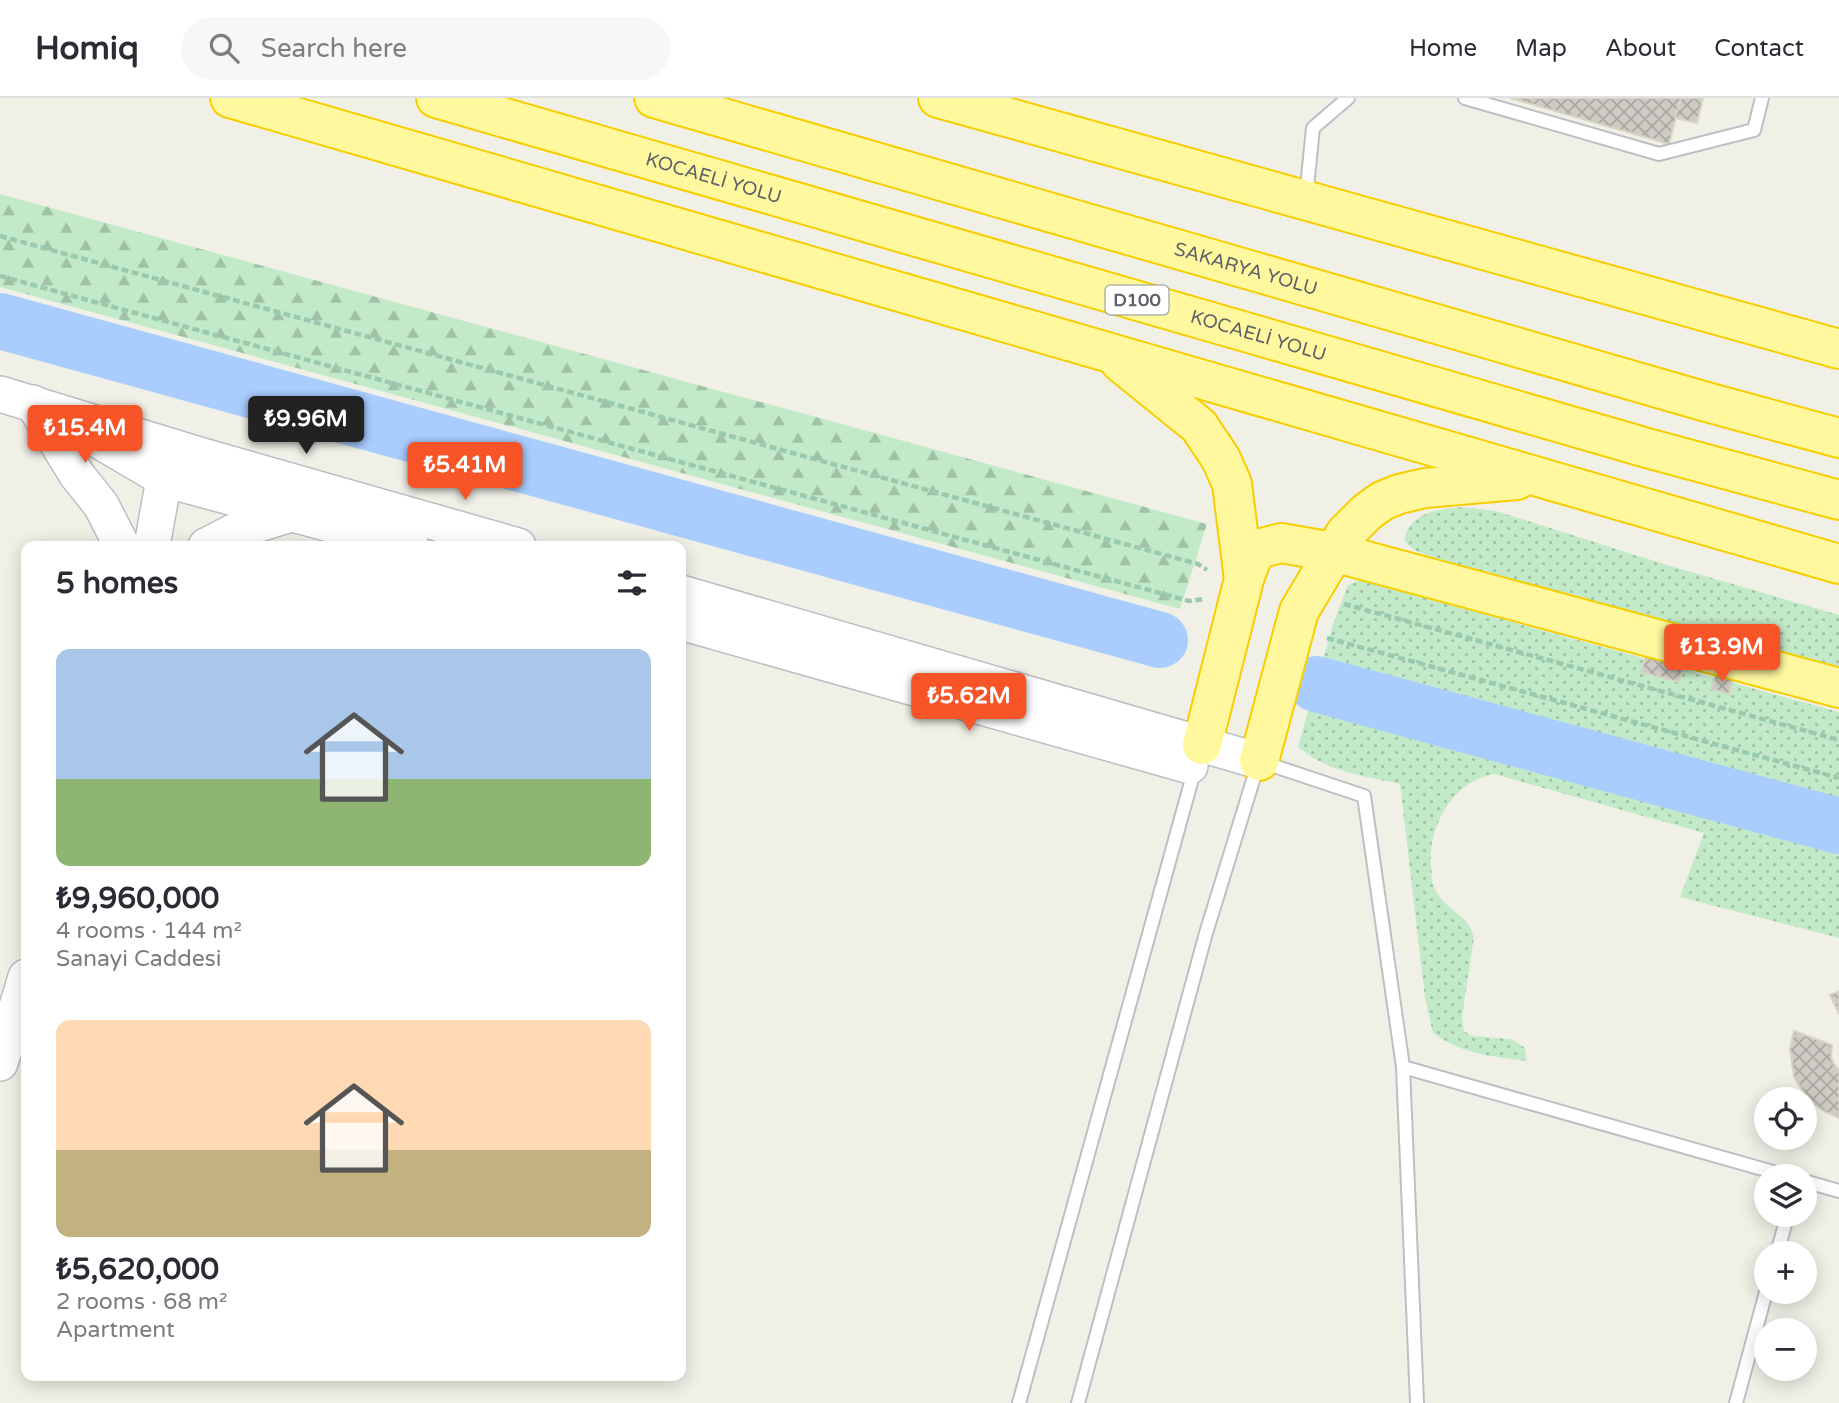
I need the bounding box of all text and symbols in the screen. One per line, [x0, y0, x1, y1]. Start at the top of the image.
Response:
search box [181, 17, 671, 80]
text: Homiq [35, 29, 139, 68]
icon: search [205, 29, 243, 67]
text: Search here [261, 33, 407, 64]
text: Home [1409, 34, 1477, 63]
text: Map [1515, 34, 1567, 63]
text: About [1605, 34, 1676, 63]
text: Contact [1714, 34, 1804, 63]
street label: KOCAELİ YOLU [643, 148, 784, 208]
street label: SAKARYA YOLU [1172, 238, 1320, 300]
road number: D100 [1106, 286, 1168, 314]
street label: KOCAELİ YOLU [1188, 306, 1329, 366]
pin: ₺9.96M [249, 396, 363, 456]
text: ₺9.96M [264, 405, 348, 433]
pin: ₺15.4M [28, 406, 142, 465]
text: ₺15.4M [44, 414, 126, 442]
pin: ₺5.41M [408, 442, 522, 502]
text: ₺5.41M [424, 451, 506, 479]
icon: filters [613, 564, 651, 602]
text: 5 homes [56, 565, 178, 602]
pin: ₺13.9M [1665, 624, 1779, 684]
text: ₺13.9M [1680, 633, 1764, 661]
pin: ₺5.62M [912, 674, 1026, 733]
text: ₺5.62M [927, 682, 1011, 710]
icon: home [291, 694, 417, 820]
text: ₺9,960,000 [56, 880, 219, 917]
text: 4 rooms · 144 m² [56, 917, 242, 945]
text: Sanayi Caddesi [56, 945, 222, 973]
icon: home [291, 1065, 417, 1191]
map controls [1754, 1087, 1817, 1381]
button: locate [1754, 1087, 1817, 1150]
button: layers [1754, 1164, 1817, 1227]
button: + [1754, 1241, 1817, 1304]
text: ₺5,620,000 [56, 1251, 219, 1288]
text: 2 rooms · 68 m² [56, 1288, 227, 1316]
text: Apartment [56, 1316, 175, 1344]
button: − [1754, 1318, 1817, 1381]

